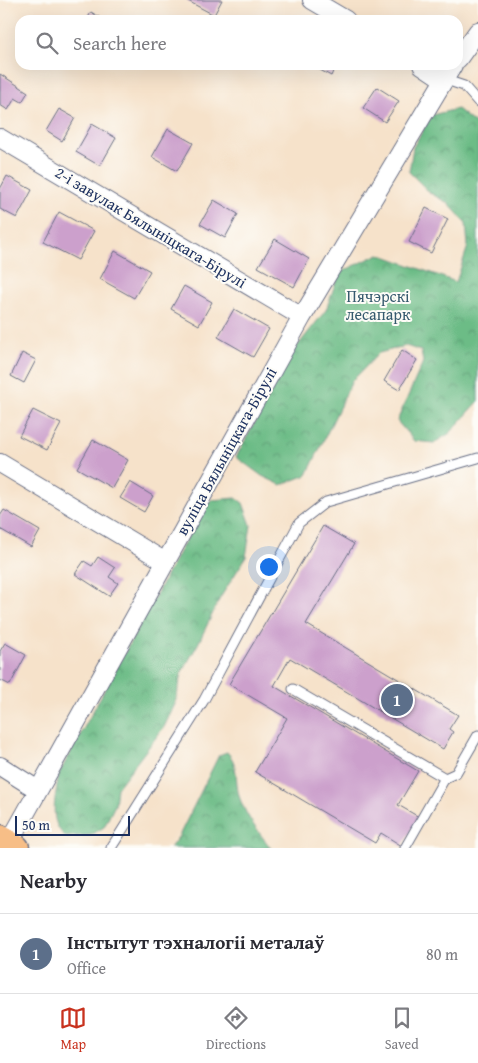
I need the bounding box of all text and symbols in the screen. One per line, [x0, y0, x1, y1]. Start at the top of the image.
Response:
search box [15, 15, 463, 70]
icon: search [33, 29, 61, 57]
text: Search here [73, 29, 167, 57]
street label: 2-і завулак Бялыніцкага-Бірулі [51, 160, 252, 294]
park label: Пячэрскі лесапарк [346, 284, 411, 326]
street label: вуліца Бялыніцкага-Бірулі [170, 362, 283, 539]
your location [256, 554, 282, 580]
pin: 1 [381, 681, 413, 719]
scale bar [15, 813, 130, 836]
text: 50 m [22, 815, 50, 835]
text: Nearby [20, 865, 87, 896]
text: Інстытут тэхналогіі металаў [67, 928, 324, 956]
text: 1 [32, 942, 40, 966]
text: 80 m [426, 942, 458, 966]
text: Office [67, 956, 106, 980]
tab: Map [59, 1004, 87, 1054]
tab: Directions [206, 1004, 266, 1054]
tab: Saved [385, 1004, 419, 1054]

